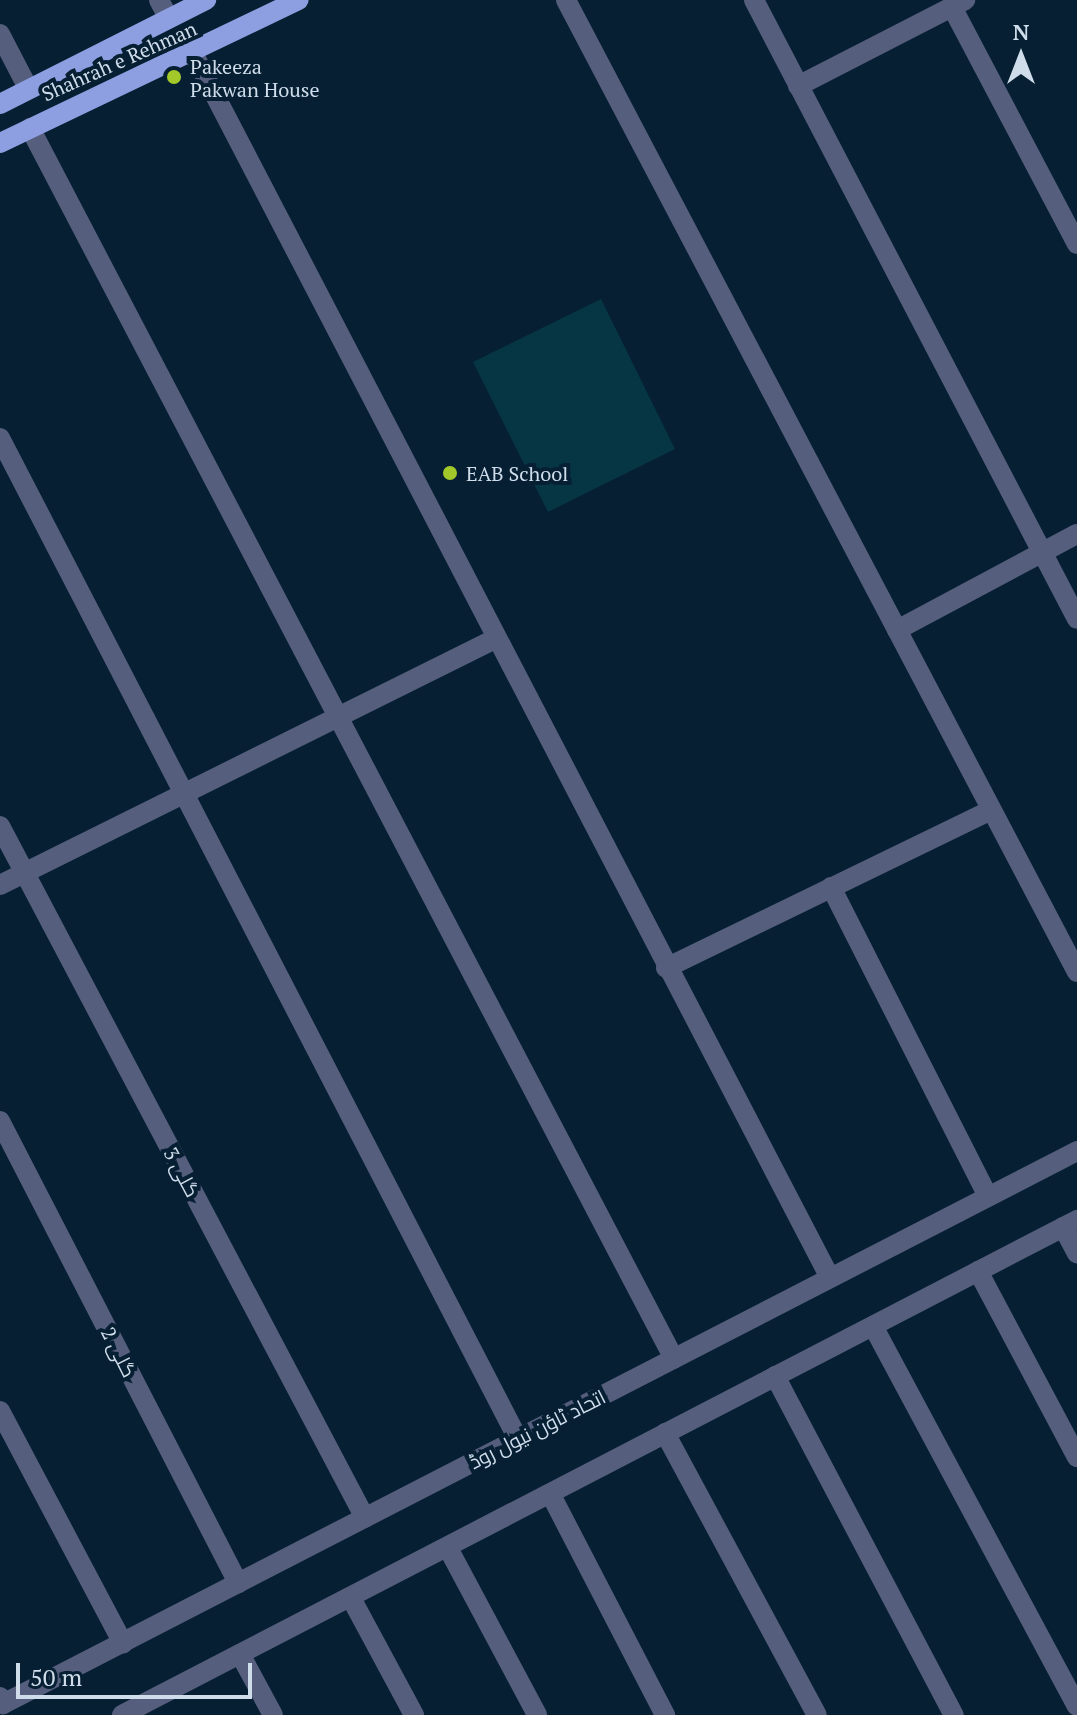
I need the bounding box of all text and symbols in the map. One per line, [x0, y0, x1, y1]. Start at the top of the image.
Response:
street label: Shahrah e Rehman [38, 16, 200, 106]
north arrow [981, 16, 1061, 96]
text: N [1013, 17, 1029, 46]
place label: Pakeeza Pakwan House [190, 54, 320, 101]
marker: Pakeeza Pakwan House [165, 68, 183, 86]
place label: EAB School [466, 461, 568, 485]
marker: EAB School [441, 464, 459, 482]
street label: گلی 3 [159, 1143, 205, 1201]
street label: گلی 2 [96, 1323, 142, 1381]
street label: اتحاد ٹاؤن نیول روڈ [465, 1384, 609, 1474]
scale bar [20, 1647, 256, 1697]
text: 50 m [30, 1661, 82, 1693]

